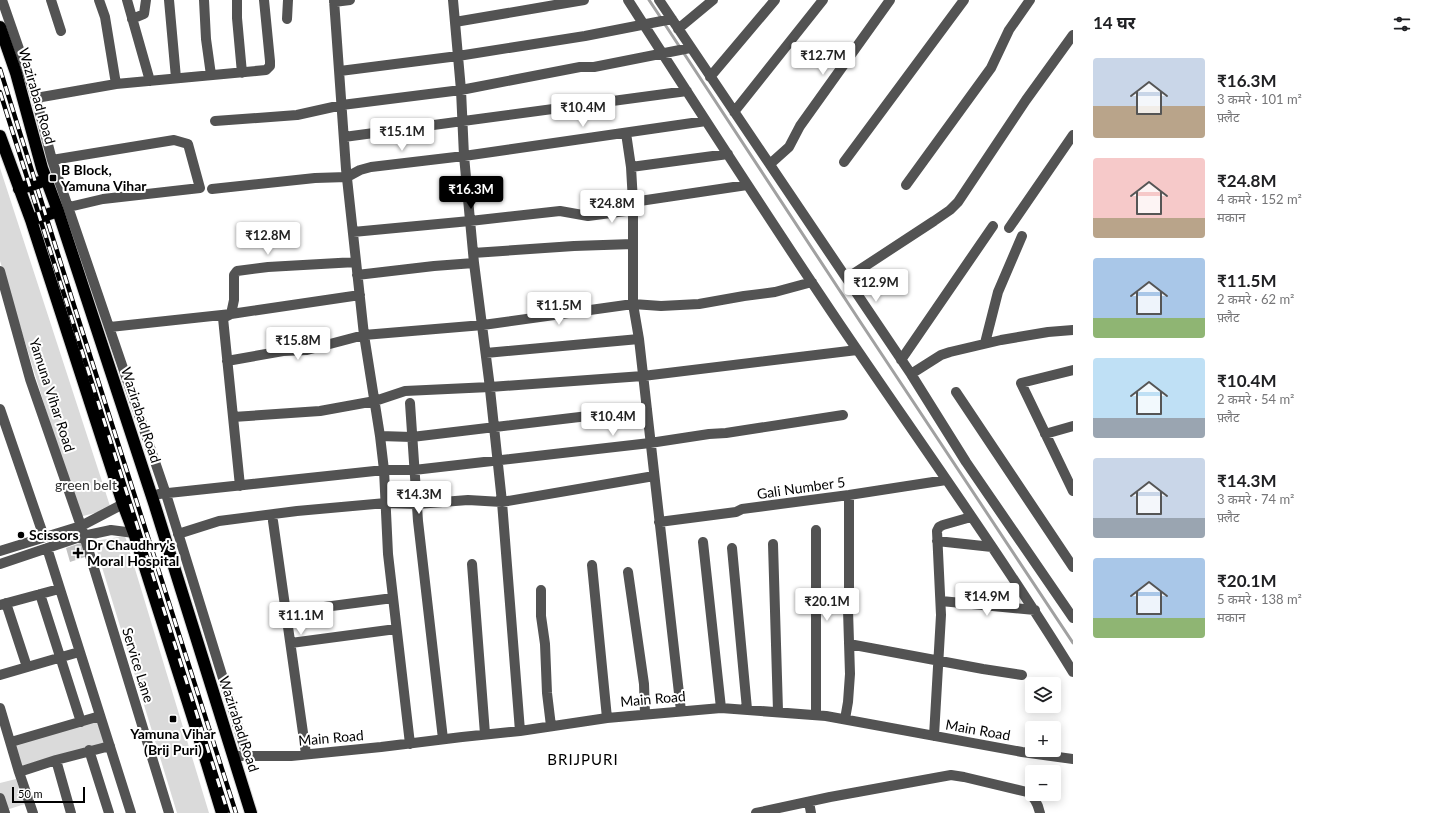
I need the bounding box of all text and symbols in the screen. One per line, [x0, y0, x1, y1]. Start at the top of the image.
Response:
text: 14 घर [1093, 12, 1135, 33]
icon: filters [1391, 13, 1413, 35]
pin: ₹12.7M [790, 42, 856, 76]
street label: Wazirabad Road [16, 46, 59, 146]
text: ₹12.7M [800, 47, 846, 63]
text: ₹16.3M [1217, 70, 1277, 91]
icon: home [1125, 74, 1173, 122]
text: 3 कमरे · 101 m² [1217, 91, 1302, 107]
pin: ₹10.4M [550, 94, 616, 128]
text: ₹10.4M [560, 99, 606, 115]
text: फ़्लैट [1217, 109, 1240, 125]
pin: ₹15.1M [369, 118, 435, 152]
text: ₹15.1M [379, 123, 425, 139]
place label: B Block, Yamuna Vihar [60, 161, 147, 194]
text: ₹24.8M [1217, 170, 1277, 191]
marker: B Block, Yamuna Vihar [48, 173, 58, 183]
icon: home [1125, 174, 1173, 222]
pin: ₹16.3M [438, 176, 504, 210]
text: ₹16.3M [448, 181, 494, 197]
pin: ₹24.8M [579, 190, 645, 224]
text: 4 कमरे · 152 m² [1217, 191, 1302, 207]
text: ₹24.8M [589, 195, 635, 211]
text: मकान [1217, 209, 1245, 225]
pin: ₹12.8M [235, 222, 301, 256]
text: ₹12.8M [245, 227, 291, 243]
pin: ₹12.9M [843, 269, 909, 303]
text: ₹11.5M [1217, 270, 1277, 291]
text: ₹12.9M [853, 274, 899, 290]
icon: home [1125, 274, 1173, 322]
text: 2 कमरे · 62 m² [1217, 291, 1294, 307]
pin: ₹11.5M [526, 292, 592, 326]
text: ₹11.5M [536, 297, 582, 313]
text: फ़्लैट [1217, 309, 1240, 325]
pin: ₹15.8M [265, 327, 331, 361]
text: ₹15.8M [275, 332, 321, 348]
street label: Yamuna Vihar Road [26, 336, 79, 454]
street label: Wazirabad Road [118, 365, 165, 465]
text: ₹10.4M [1217, 370, 1277, 391]
icon: home [1125, 374, 1173, 422]
text: 2 कमरे · 54 m² [1217, 391, 1294, 407]
pin: ₹10.4M [580, 403, 646, 437]
text: ₹10.4M [590, 408, 636, 424]
text: फ़्लैट [1217, 409, 1240, 425]
text: ₹14.3M [1217, 470, 1277, 491]
street label: Gali Number 5 [756, 473, 846, 502]
icon: home [1125, 474, 1173, 522]
park label: green belt [55, 476, 117, 493]
pin: ₹14.3M [386, 481, 452, 515]
text: ₹14.3M [396, 486, 442, 502]
text: 3 कमरे · 74 m² [1217, 491, 1294, 507]
text: फ़्लैट [1217, 509, 1240, 525]
place label: Scissors [29, 526, 79, 543]
marker: Scissors [16, 530, 26, 540]
place label: Dr Chaudhry's Moral Hospital [87, 536, 179, 569]
marker: Dr Chaudhry's Moral Hospital [72, 547, 84, 559]
text: ₹20.1M [1217, 570, 1277, 591]
icon: home [1125, 574, 1173, 622]
pin: ₹14.9M [954, 583, 1020, 617]
pin: ₹20.1M [794, 588, 860, 622]
text: ₹14.9M [964, 588, 1010, 604]
text: 5 कमरे · 138 m² [1217, 591, 1302, 607]
text: ₹20.1M [804, 593, 850, 609]
pin: ₹11.1M [268, 602, 334, 636]
text: ₹11.1M [278, 607, 324, 623]
text: मकान [1217, 609, 1245, 625]
street label: Service Lane [119, 625, 158, 704]
street label: Wazirabad Road [216, 674, 263, 774]
map controls [1025, 677, 1061, 801]
button: layers [1025, 677, 1061, 713]
street label: Main Road [620, 687, 686, 710]
marker: Yamuna Vihar (Brij Puri) [168, 714, 178, 724]
street label: Main Road [944, 715, 1012, 744]
button: + [1025, 721, 1061, 757]
place label: Yamuna Vihar (Brij Puri) [129, 725, 217, 758]
street label: Main Road [298, 726, 364, 749]
district label: BRIJPURI [547, 750, 619, 768]
button: − [1025, 765, 1061, 801]
scale bar [12, 785, 85, 804]
text: 50 m [18, 787, 43, 800]

